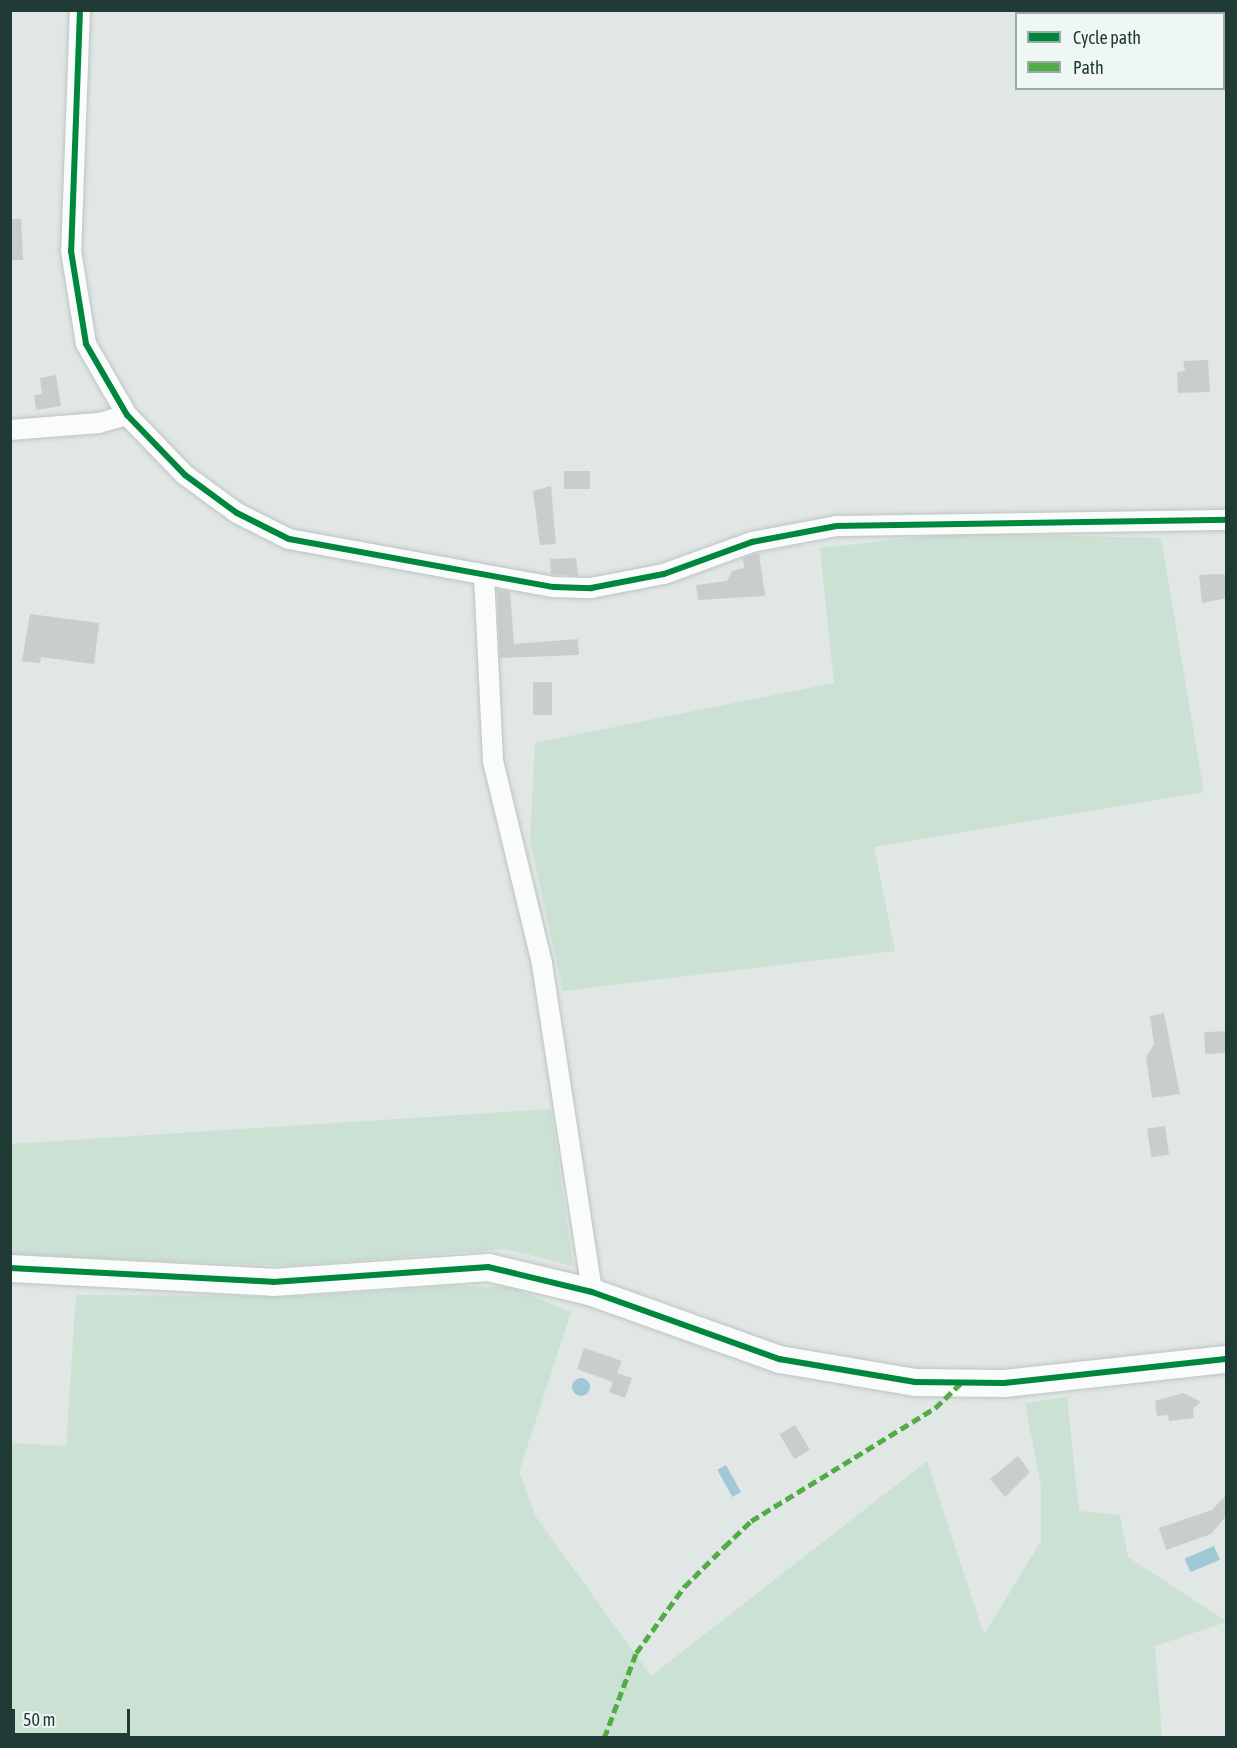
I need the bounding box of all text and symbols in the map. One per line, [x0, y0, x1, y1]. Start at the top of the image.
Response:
legend [1015, 12, 1225, 90]
text: Cycle path [1073, 27, 1141, 48]
text: Path [1073, 57, 1104, 78]
scale bar [15, 1697, 134, 1735]
text: 50 m [23, 1709, 55, 1730]

